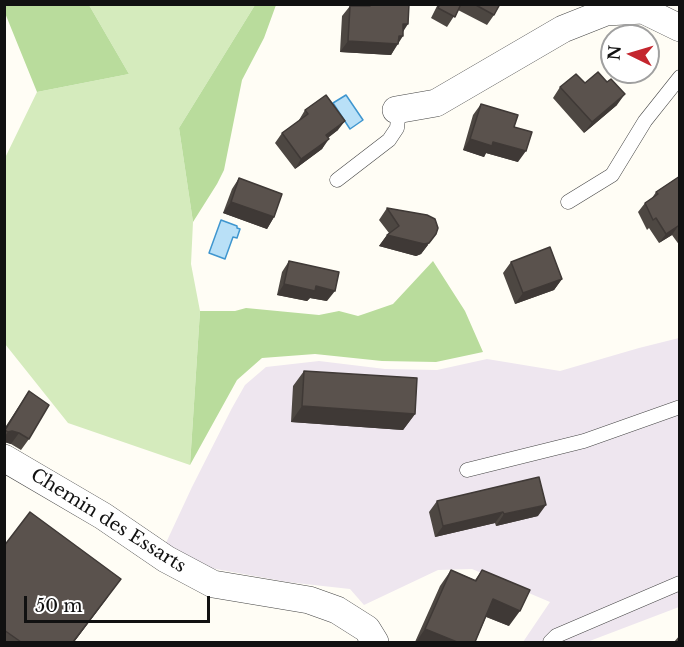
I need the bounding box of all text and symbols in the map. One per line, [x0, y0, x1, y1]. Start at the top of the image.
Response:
north arrow [600, 24, 660, 84]
text: N [603, 44, 625, 61]
street label: Chemin des Essarts [26, 464, 190, 578]
scale bar [27, 584, 213, 622]
text: 50 m [35, 595, 83, 617]

